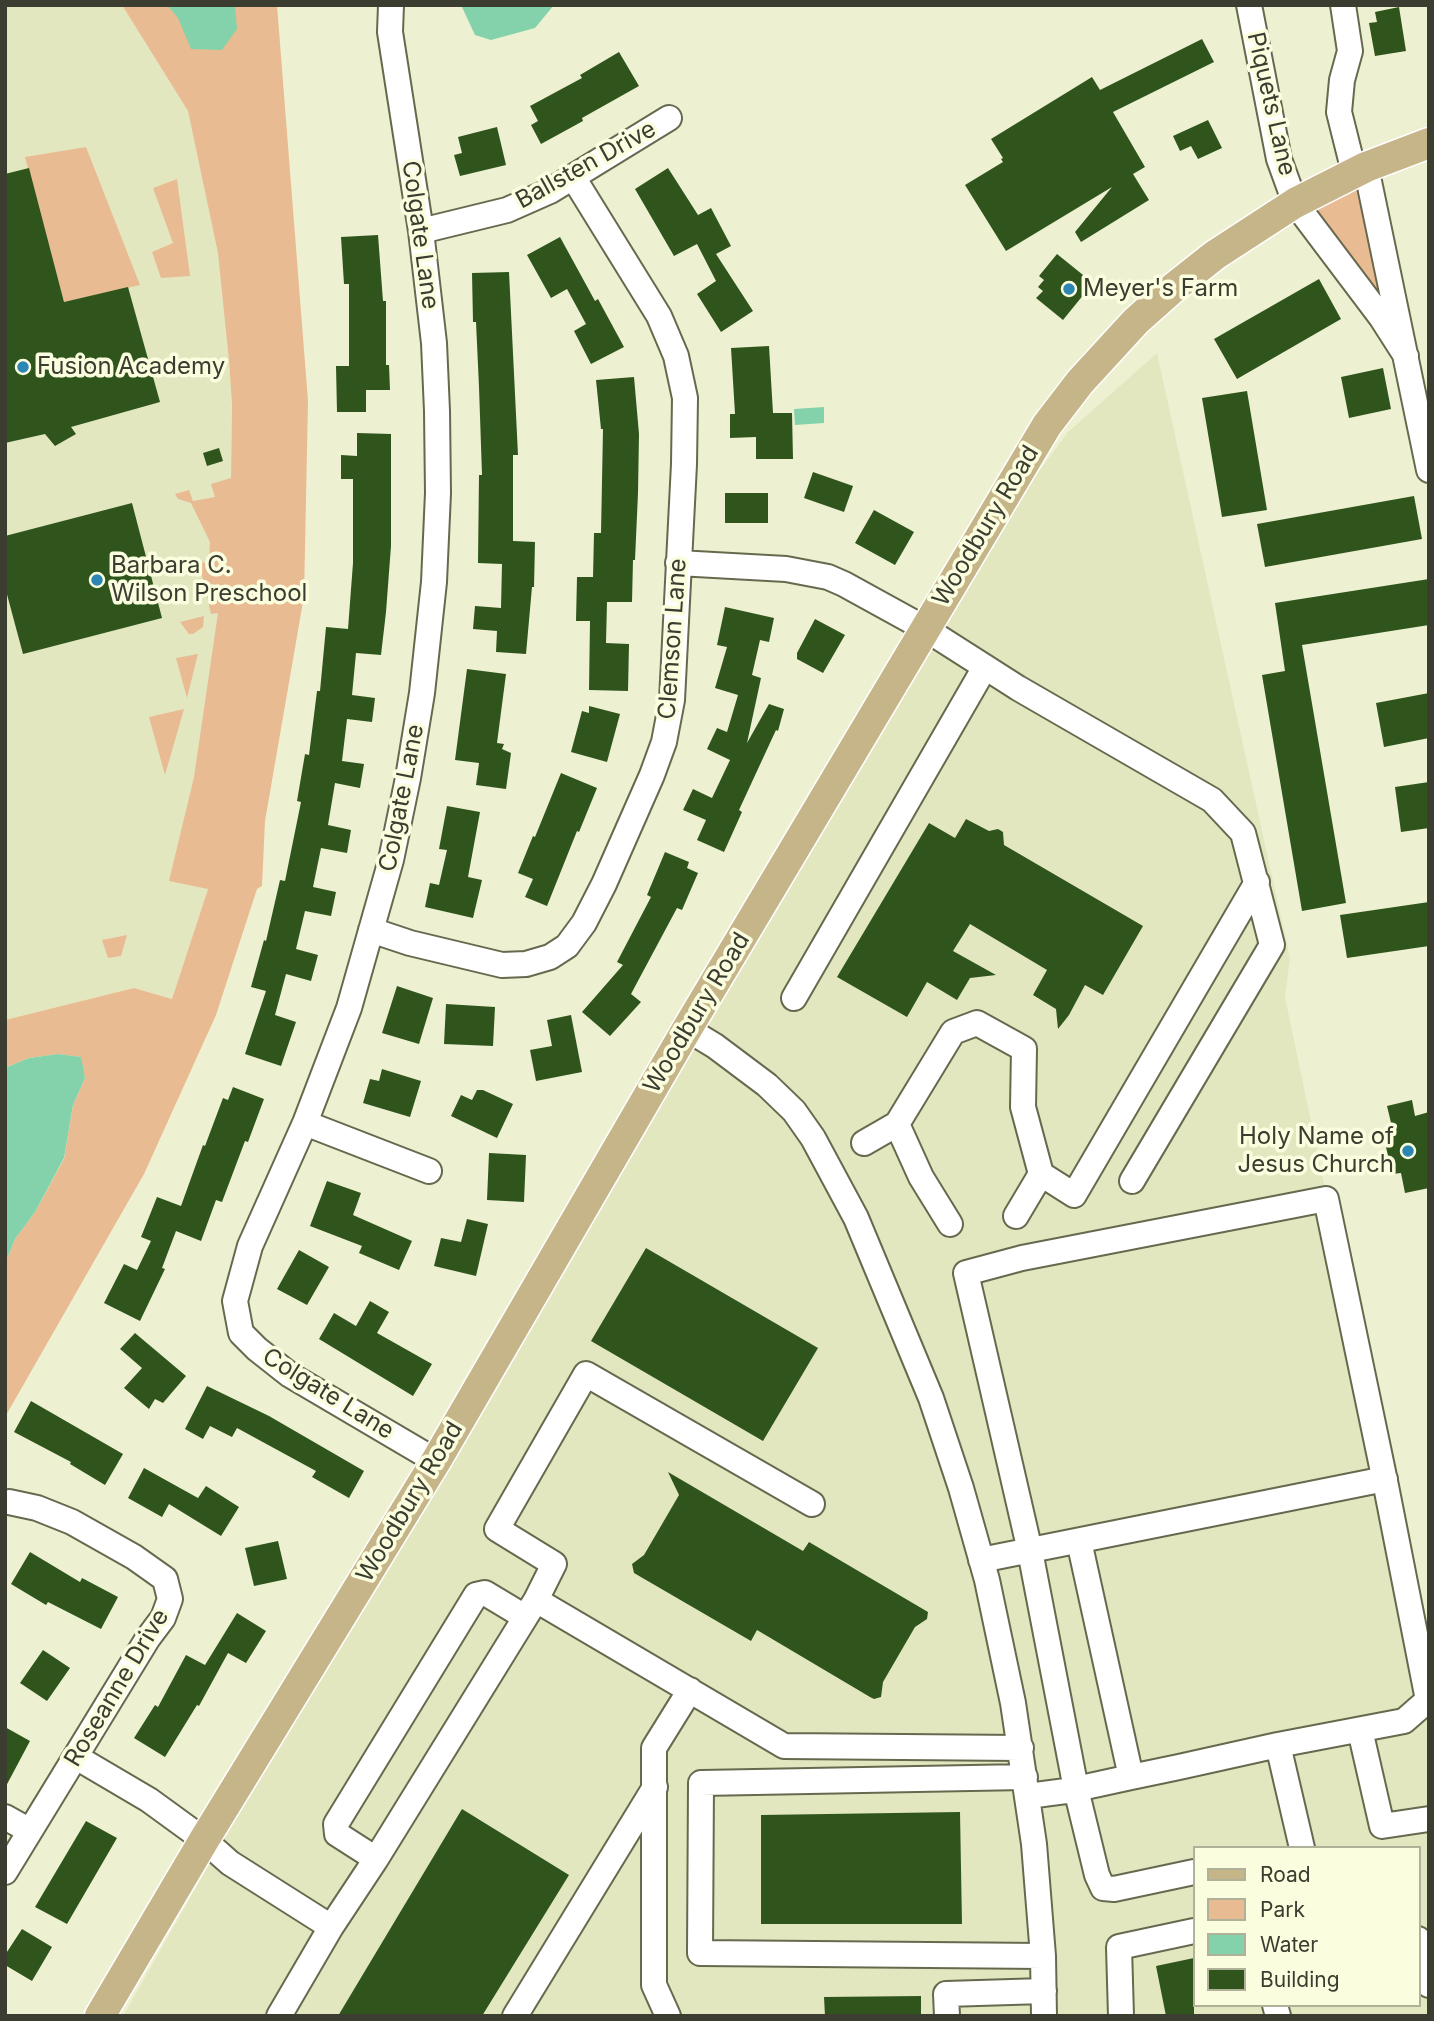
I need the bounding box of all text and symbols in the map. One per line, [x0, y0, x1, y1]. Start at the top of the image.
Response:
street label: Piquets Lane [1241, 29, 1301, 179]
street label: Ballsten Drive [511, 115, 661, 215]
street label: Colgate Lane [395, 159, 445, 311]
place label: Meyer's Farm [1083, 275, 1238, 303]
marker: Meyer's Farm [1061, 281, 1077, 297]
place label: Fusion Academy [37, 353, 225, 381]
marker: Fusion Academy [15, 359, 31, 375]
street label: Woodbury Road [927, 440, 1045, 612]
place label: Barbara C. Wilson Preschool [111, 552, 307, 608]
street label: Clemson Lane [653, 557, 693, 721]
marker: Barbara C. Wilson Preschool [89, 572, 105, 588]
street label: Colgate Lane [374, 722, 430, 874]
street label: Woodbury Road [638, 927, 756, 1099]
place label: Holy Name of Jesus Church [1238, 1123, 1394, 1179]
marker: Holy Name of Jesus Church [1400, 1143, 1416, 1159]
street label: Colgate Lane [257, 1342, 399, 1446]
street label: Woodbury Road [351, 1416, 469, 1588]
street label: Roseanne Drive [59, 1604, 175, 1772]
legend [1192, 1846, 1420, 2007]
text: Road [1260, 1862, 1311, 1887]
text: Park [1260, 1897, 1305, 1922]
text: Water [1260, 1932, 1318, 1957]
text: Building [1260, 1967, 1340, 1992]

